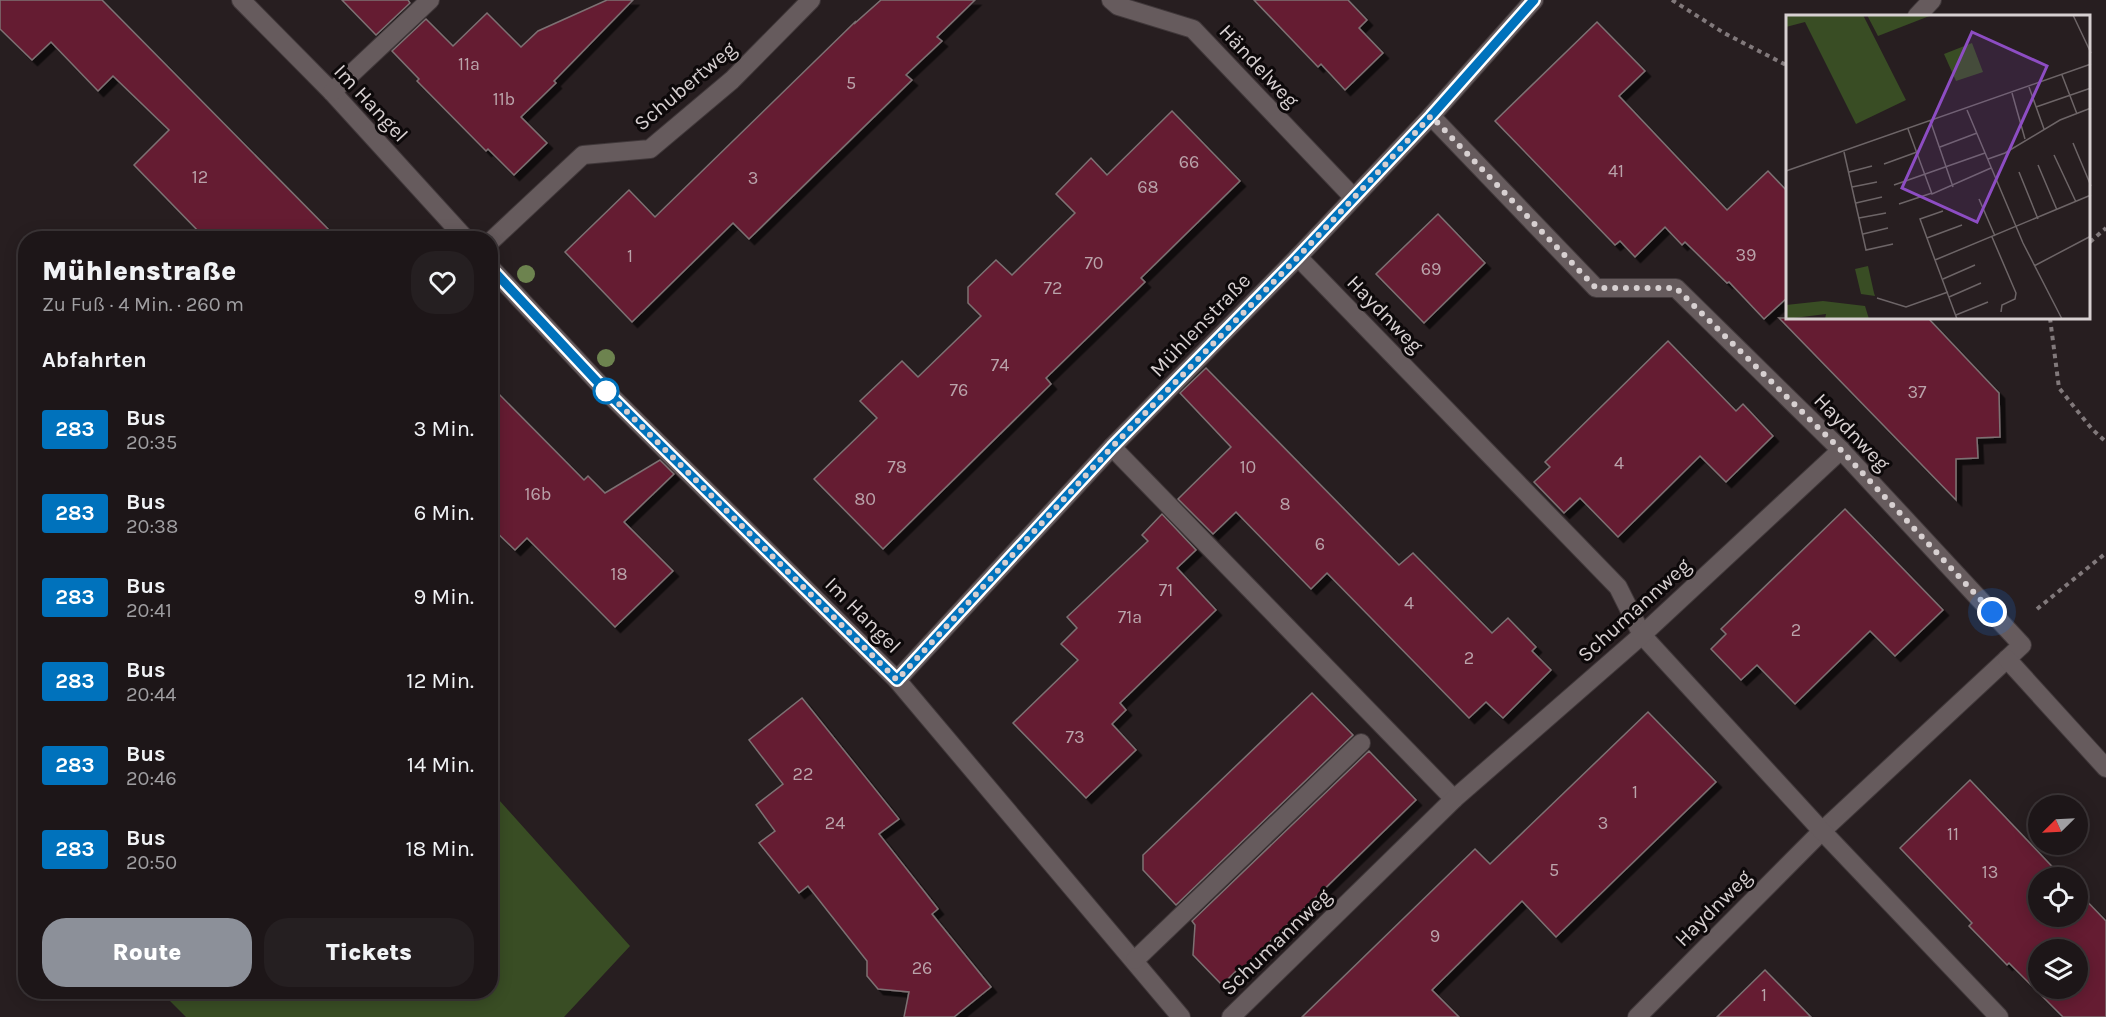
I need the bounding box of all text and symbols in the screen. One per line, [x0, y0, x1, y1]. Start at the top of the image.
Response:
inset map [1786, 15, 2091, 320]
street label: Händelweg [1214, 19, 1304, 113]
street label: Schubertweg [629, 36, 741, 136]
house number: 11a [458, 53, 480, 75]
street label: Im Hangel [329, 59, 413, 147]
house number: 5 [846, 72, 856, 94]
house number: 11b [493, 88, 515, 110]
house number: 66 [1179, 151, 1199, 173]
house number: 41 [1608, 160, 1624, 182]
house number: 12 [192, 166, 208, 188]
house number: 3 [748, 167, 758, 189]
house number: 68 [1137, 176, 1159, 198]
house number: 39 [1735, 244, 1757, 266]
house number: 1 [627, 245, 633, 267]
button: heart [411, 251, 474, 314]
house number: 70 [1084, 252, 1104, 274]
text: Mühlenstraße [42, 254, 236, 287]
house number: 69 [1421, 258, 1441, 280]
street label: Mühlenstraße [1145, 268, 1255, 382]
street label: Haydnweg [1342, 270, 1428, 358]
house number: 72 [1044, 277, 1062, 299]
text: Zu Fuß · 4 Min. · 260 m [42, 293, 244, 316]
text: Abfahrten [42, 347, 147, 373]
house number: 74 [991, 354, 1009, 376]
unlabelled marker [593, 378, 619, 404]
house number: 76 [950, 379, 968, 401]
house number: 37 [1907, 381, 1927, 403]
street label: Haydnweg [1809, 388, 1895, 476]
text: Bus [126, 405, 166, 431]
text: 3 Min. [413, 416, 474, 442]
text: 283 [55, 417, 95, 441]
text: 20:35 [126, 431, 177, 454]
house number: 4 [1614, 452, 1624, 474]
house number: 78 [887, 456, 907, 478]
house number: 10 [1240, 456, 1256, 478]
house number: 16b [525, 483, 551, 505]
house number: 80 [854, 488, 876, 510]
text: Bus [126, 489, 166, 515]
house number: 8 [1279, 493, 1291, 515]
text: 6 Min. [414, 500, 474, 526]
text: 283 [55, 501, 95, 525]
text: 20:38 [126, 515, 178, 538]
house number: 6 [1315, 533, 1325, 555]
street label: Schumannweg [1573, 553, 1695, 667]
house number: 18 [610, 563, 628, 585]
street label: Im Hangel [820, 572, 906, 658]
text: Bus [126, 573, 166, 599]
house number: 71 [1159, 579, 1173, 601]
text: 9 Min. [414, 584, 474, 610]
text: 283 [55, 585, 95, 609]
house number: 4 [1404, 592, 1414, 614]
your location [1977, 597, 2007, 627]
text: 20:41 [126, 599, 172, 622]
house number: 71a [1118, 606, 1142, 628]
house number: 2 [1791, 619, 1801, 641]
house number: 2 [1464, 647, 1474, 669]
text: Bus [126, 657, 166, 683]
text: 12 Min. [406, 668, 474, 694]
text: 283 [55, 669, 95, 693]
text: 20:44 [126, 683, 176, 706]
house number: 73 [1065, 726, 1085, 748]
text: Bus [126, 741, 166, 767]
text: 14 Min. [407, 752, 474, 778]
text: 283 [55, 753, 95, 777]
house number: 22 [793, 763, 813, 785]
text: 20:46 [126, 767, 177, 790]
house number: 1 [1632, 781, 1638, 803]
north arrow [2028, 795, 2088, 855]
map controls [2028, 795, 2088, 999]
house number: 24 [825, 812, 845, 834]
house number: 3 [1598, 812, 1608, 834]
house number: 11 [1947, 823, 1959, 845]
text: Bus [126, 825, 166, 851]
text: 18 Min. [406, 836, 474, 862]
text: 283 [55, 837, 95, 861]
text: 20:50 [126, 851, 177, 874]
house number: 5 [1549, 859, 1559, 881]
house number: 13 [1982, 861, 1998, 883]
street label: Haydnweg [1670, 865, 1756, 951]
button: locate [2028, 867, 2088, 927]
street label: Schumannweg [1216, 883, 1336, 1000]
button: Route [42, 918, 252, 987]
button: Tickets [264, 918, 474, 987]
house number: 9 [1430, 925, 1440, 947]
button: layers [2028, 939, 2088, 999]
house number: 26 [912, 957, 932, 979]
house number: 1 [1761, 984, 1767, 1006]

